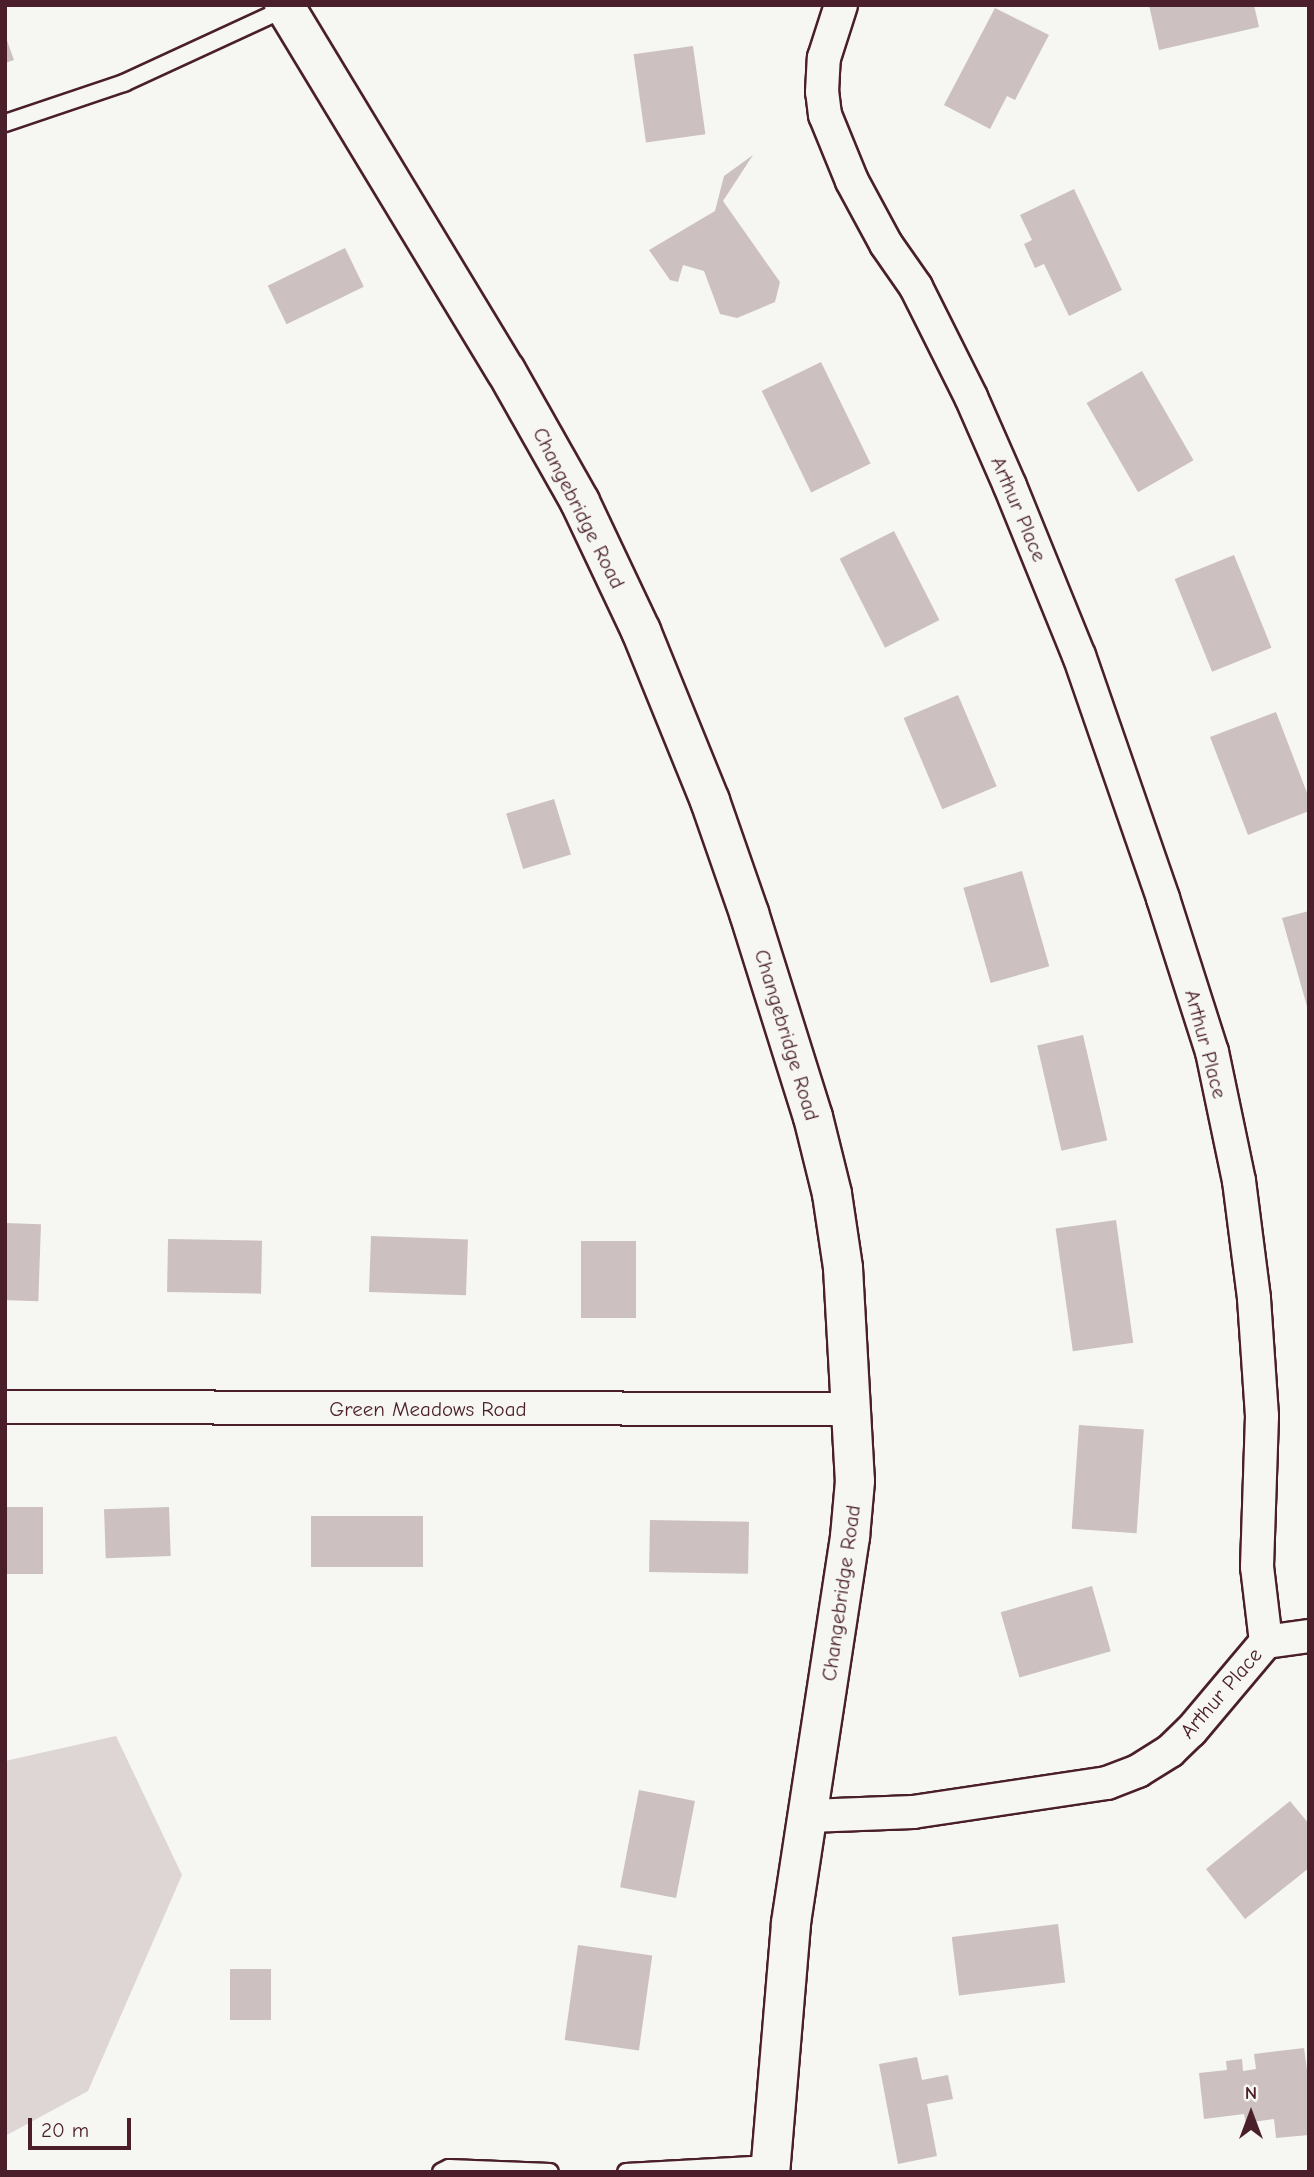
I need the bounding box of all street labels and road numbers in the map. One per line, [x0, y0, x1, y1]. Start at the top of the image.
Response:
street label: Changebridge Road [527, 423, 631, 593]
street label: Arthur Place [986, 453, 1052, 565]
street label: Changebridge Road [749, 946, 825, 1124]
street label: Arthur Place [1179, 987, 1233, 1101]
street label: Green Meadows Road [329, 1396, 527, 1422]
street label: Changebridge Road [816, 1503, 866, 1683]
street label: Arthur Place [1175, 1643, 1267, 1743]

